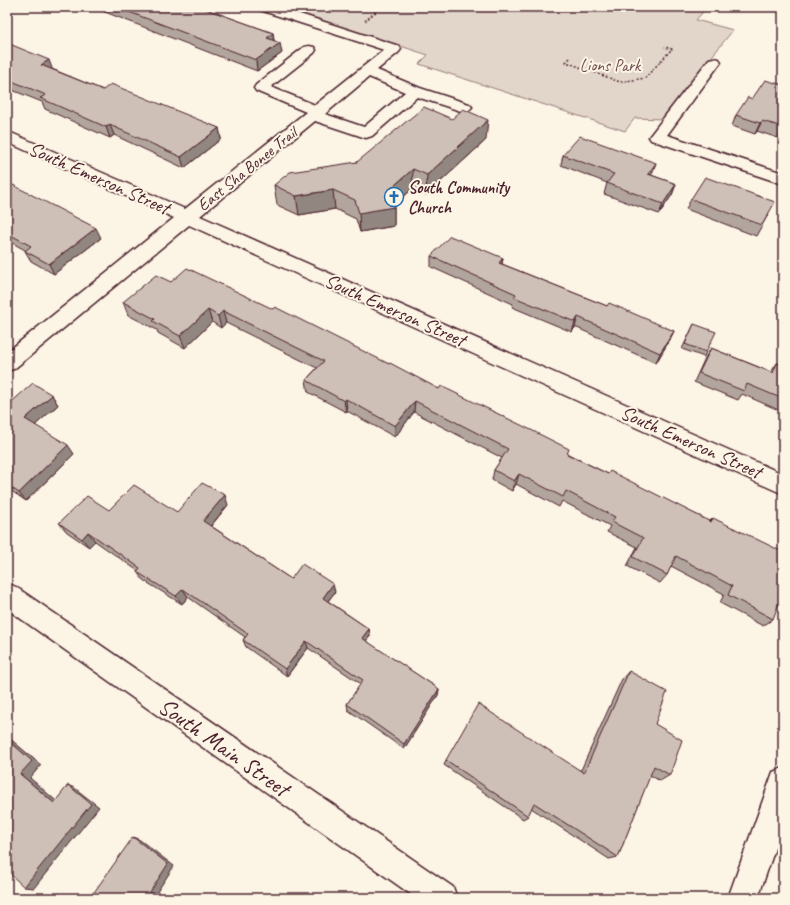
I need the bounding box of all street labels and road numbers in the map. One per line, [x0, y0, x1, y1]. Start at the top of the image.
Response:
street label: East Sha Bonee Trail [193, 120, 303, 216]
street label: South Emerson Street [25, 136, 176, 222]
street label: South Emerson Street [321, 268, 472, 354]
street label: South Emerson Street [617, 400, 768, 486]
street label: South Main Street [153, 691, 298, 805]

